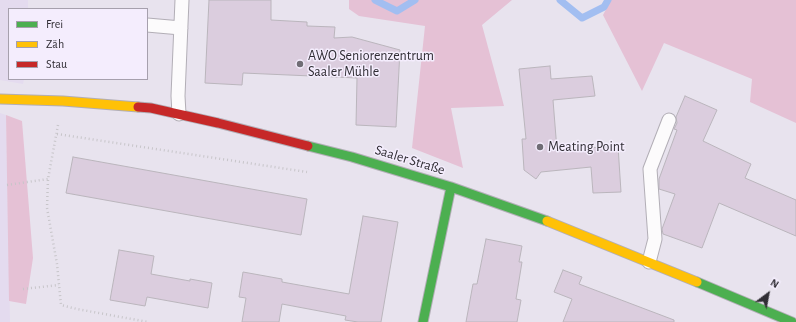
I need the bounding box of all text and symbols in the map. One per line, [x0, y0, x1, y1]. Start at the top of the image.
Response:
legend [8, 8, 148, 80]
text: Frei [46, 18, 63, 30]
text: Zäh [46, 38, 64, 50]
place label: AWO Seniorenzentrum Saaler Mühle [308, 48, 434, 80]
text: Stau [46, 58, 67, 70]
marker: AWO Seniorenzentrum Saaler Mühle [295, 59, 305, 69]
place label: Meating Point [548, 139, 625, 155]
street label: Saaler Straße [373, 141, 447, 179]
marker: Meating Point [535, 142, 545, 152]
north arrow [748, 274, 788, 314]
text: N [768, 277, 781, 290]

